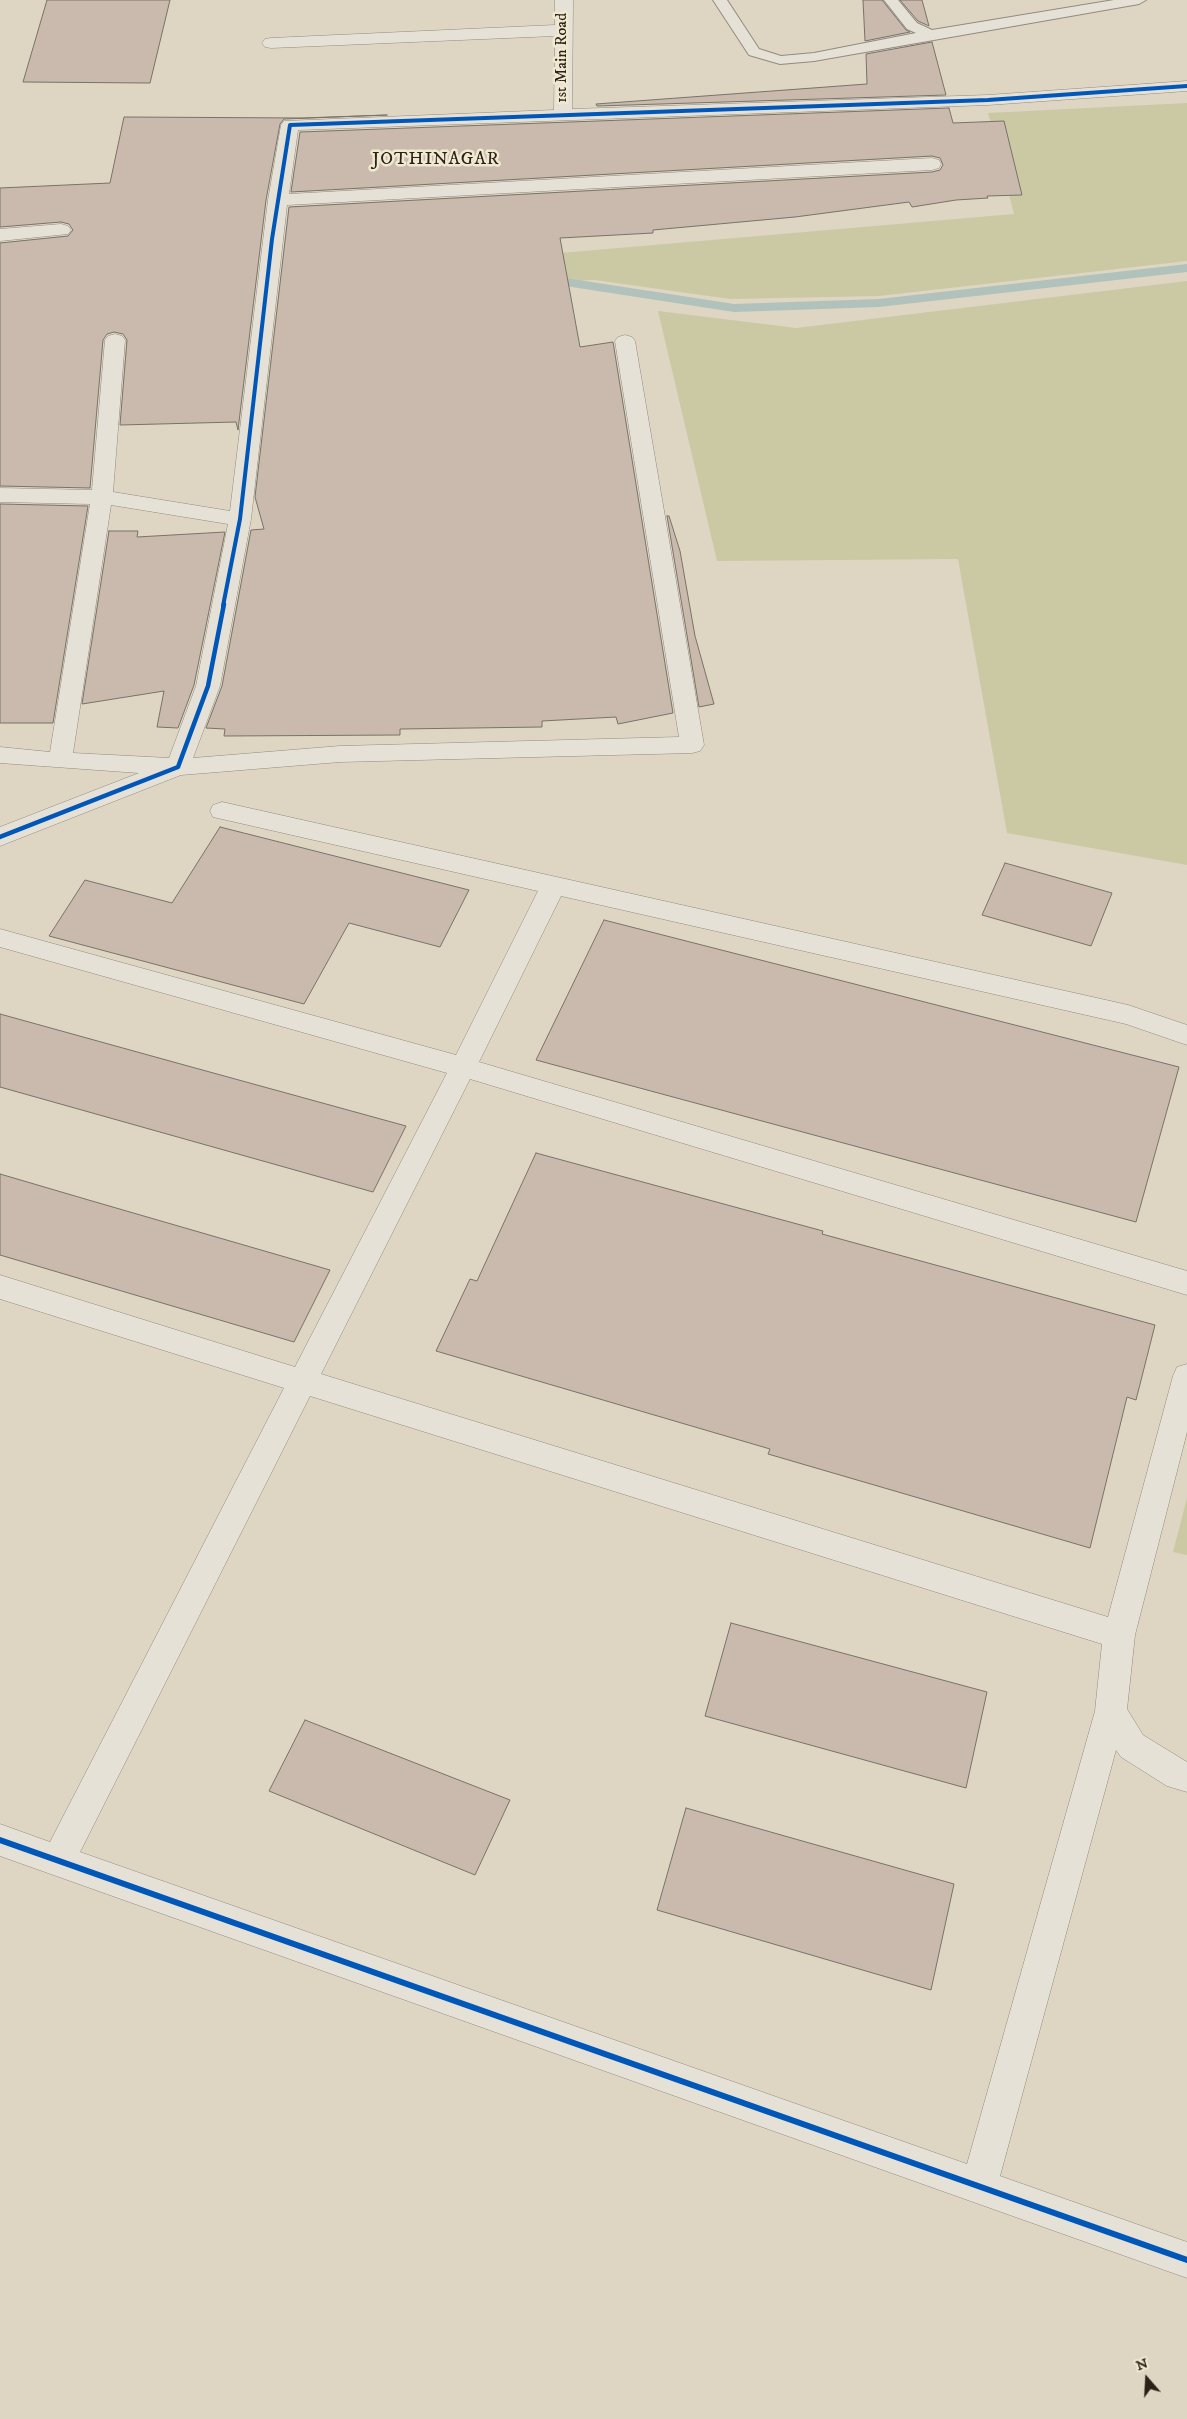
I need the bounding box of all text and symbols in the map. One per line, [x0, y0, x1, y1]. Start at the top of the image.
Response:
street label: 1st Main Road [553, 13, 573, 103]
district label: JOTHINAGAR [371, 149, 501, 171]
north arrow [1122, 2354, 1172, 2404]
text: N [1134, 2354, 1150, 2375]

